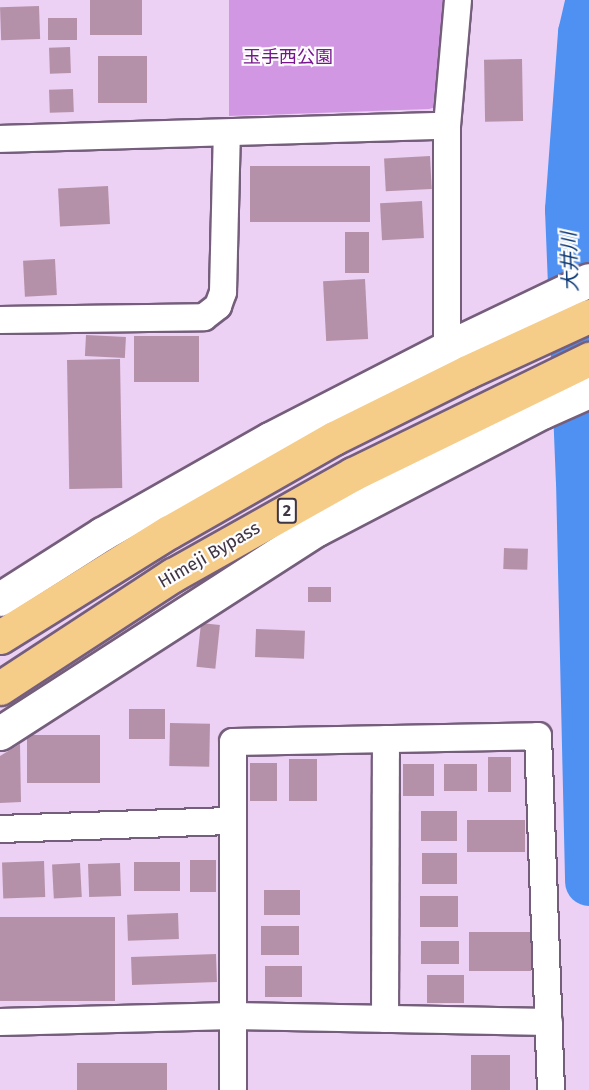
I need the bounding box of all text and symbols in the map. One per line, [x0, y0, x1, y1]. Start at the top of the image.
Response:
park label: 玉手西公園 [243, 46, 333, 68]
water label: 大井川 [557, 232, 583, 292]
road number: 2 [276, 498, 298, 524]
street label: Himeji Bypass [154, 517, 264, 593]

